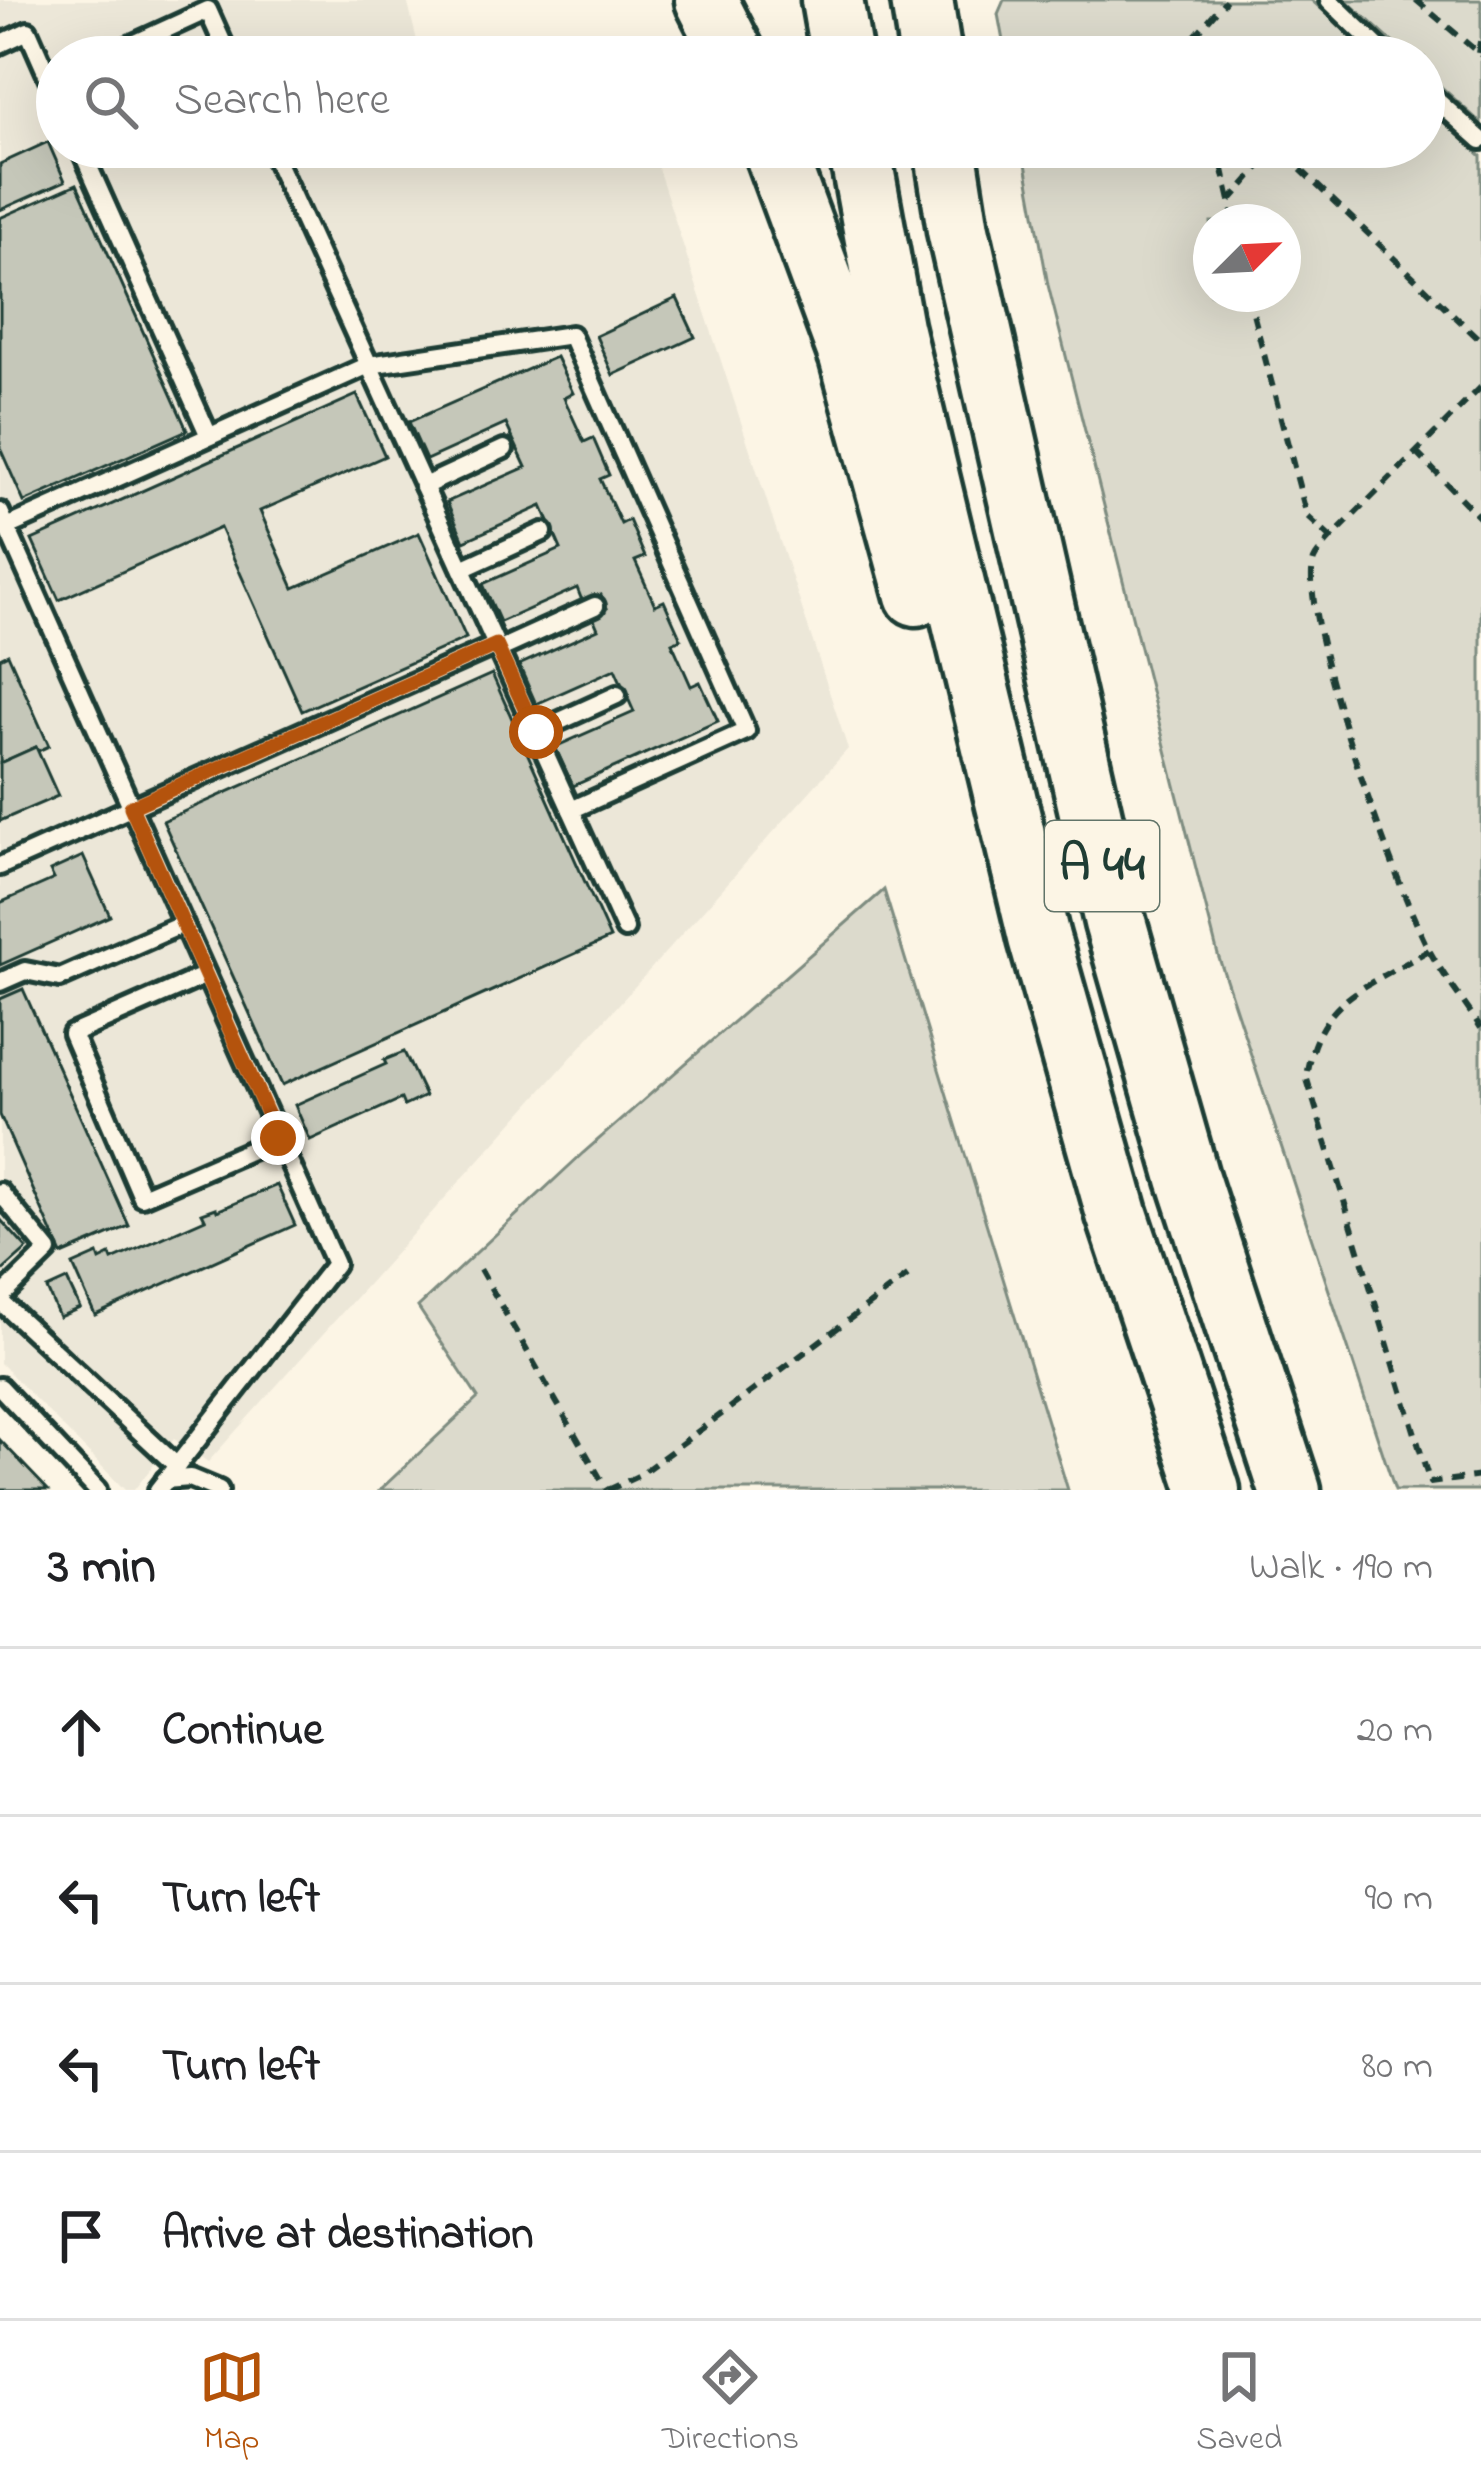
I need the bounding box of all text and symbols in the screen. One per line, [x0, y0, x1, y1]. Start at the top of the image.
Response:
search box [36, 36, 1445, 168]
icon: search [78, 69, 144, 135]
text: Search here [174, 69, 390, 135]
north arrow [1193, 204, 1301, 312]
route start [509, 705, 563, 759]
road number: A 44 [1045, 821, 1159, 911]
route end [251, 1111, 305, 1165]
text: 3 min [48, 1531, 156, 1606]
text: Walk · 190 m [1249, 1540, 1433, 1597]
icon: ahead [48, 1699, 114, 1765]
text: Continue [162, 1699, 323, 1765]
text: 20 m [1357, 1703, 1433, 1760]
icon: left [48, 1867, 114, 1933]
text: Turn left [162, 1867, 320, 1933]
text: 90 m [1364, 1871, 1433, 1928]
icon: left [48, 2035, 114, 2101]
text: Turn left [162, 2035, 320, 2101]
text: 80 m [1362, 2039, 1433, 2096]
icon: arrive [48, 2203, 114, 2269]
text: Arrive at destination [162, 2203, 533, 2269]
tab: Map [199, 2344, 265, 2464]
tab: Directions [662, 2344, 799, 2464]
tab: Saved [1196, 2344, 1282, 2464]

